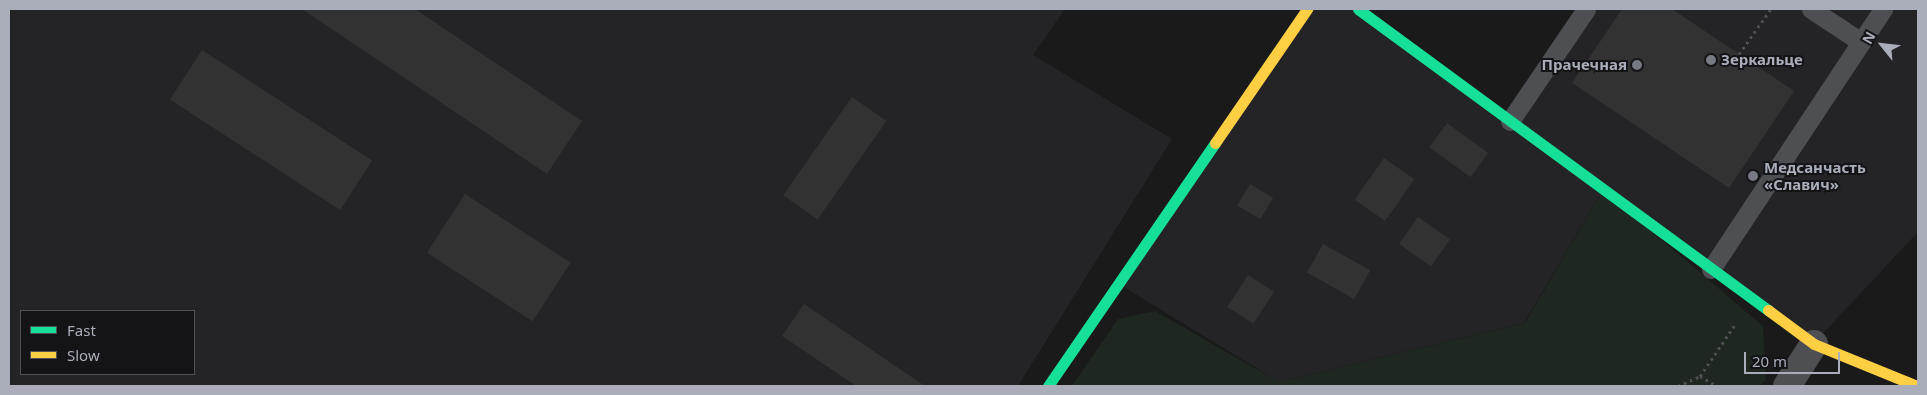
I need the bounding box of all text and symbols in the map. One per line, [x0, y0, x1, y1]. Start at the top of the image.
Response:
north arrow [1857, 20, 1907, 70]
text: N [1857, 28, 1880, 47]
place label: Зеркальце [1721, 51, 1803, 69]
marker: Зеркальце [1705, 54, 1717, 66]
place label: Прачечная [1542, 56, 1627, 74]
marker: Прачечная [1631, 59, 1643, 71]
place label: Медсанчасть «Славич» [1764, 158, 1866, 193]
marker: Медсанчасть «Славич» [1746, 169, 1760, 183]
legend [20, 310, 195, 375]
text: Fast [67, 320, 96, 340]
scale bar [1747, 342, 1843, 374]
text: Slow [67, 345, 100, 365]
text: 20 m [1752, 351, 1787, 371]

